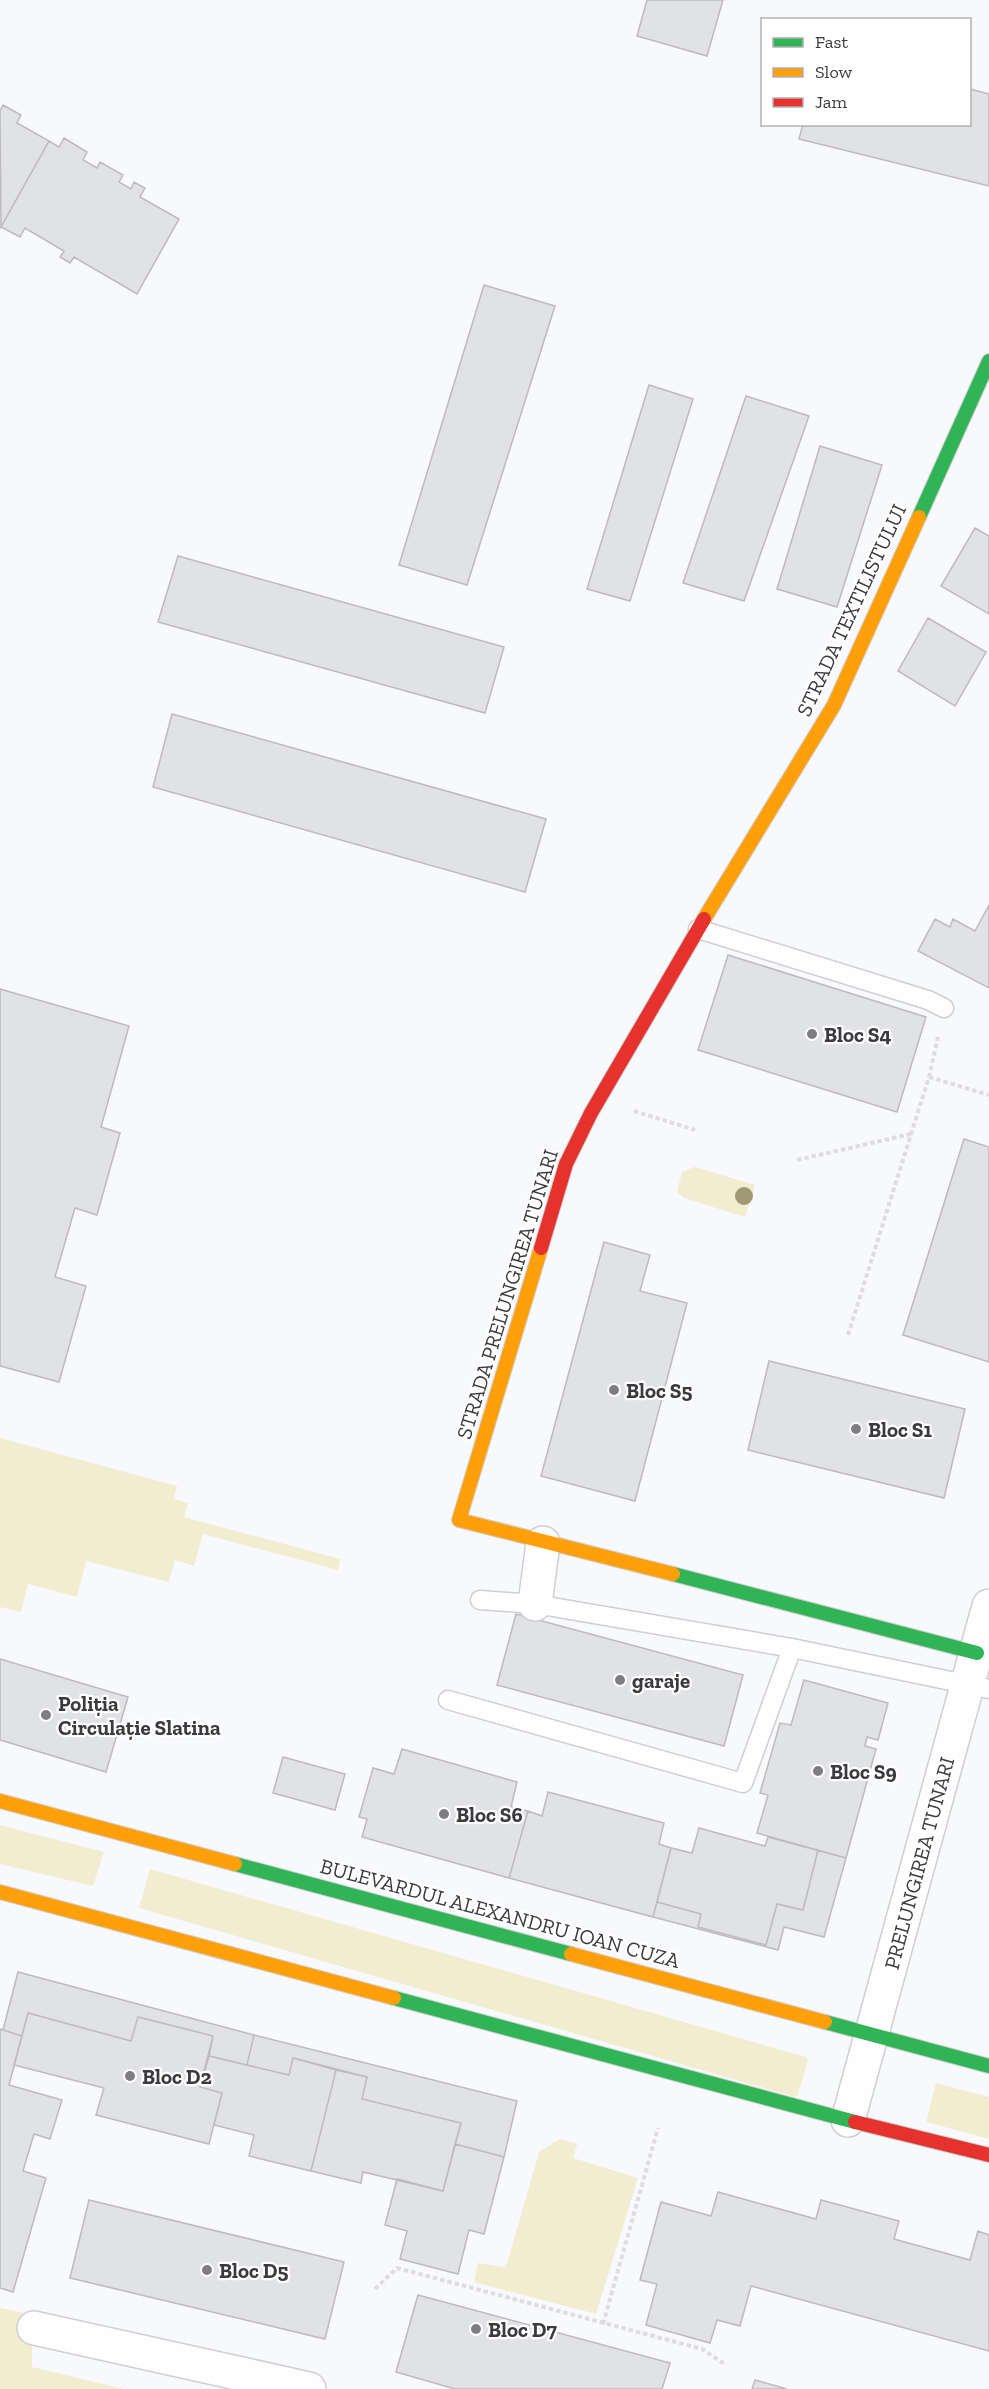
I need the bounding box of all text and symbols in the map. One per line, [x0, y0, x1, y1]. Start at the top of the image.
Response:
legend [761, 18, 971, 126]
text: Fast [815, 31, 848, 53]
text: Slow [815, 61, 852, 83]
text: Jam [815, 91, 847, 113]
street label: STRADA TEXTILISTULUI [791, 500, 911, 720]
place label: Bloc S4 [824, 1022, 892, 1047]
marker: Bloc S4 [805, 1027, 819, 1041]
street label: STRADA PRELUNGIREA TUNARI [451, 1146, 563, 1442]
place label: Bloc S5 [626, 1378, 693, 1403]
marker: Bloc S5 [607, 1383, 621, 1397]
place label: Bloc S1 [868, 1417, 933, 1442]
marker: Bloc S1 [849, 1422, 863, 1436]
place label: garaje [632, 1668, 690, 1693]
marker: garaje [613, 1673, 627, 1687]
place label: Poliția Circulație Slatina [58, 1691, 221, 1740]
marker: Poliția Circulație Slatina [39, 1708, 53, 1722]
street label: PRELUNGIREA TUNARI [879, 1754, 959, 1972]
place label: Bloc S9 [830, 1759, 897, 1784]
marker: Bloc S9 [811, 1764, 825, 1778]
place label: Bloc S6 [456, 1802, 523, 1827]
marker: Bloc S6 [437, 1807, 451, 1821]
street label: BULEVARDUL ALEXANDRU IOAN CUZA [317, 1853, 683, 1973]
place label: Bloc D2 [142, 2064, 212, 2089]
marker: Bloc D2 [123, 2069, 137, 2083]
place label: Bloc D5 [219, 2258, 289, 2283]
marker: Bloc D5 [200, 2263, 214, 2277]
place label: Bloc D7 [488, 2317, 558, 2342]
marker: Bloc D7 [469, 2322, 483, 2336]

